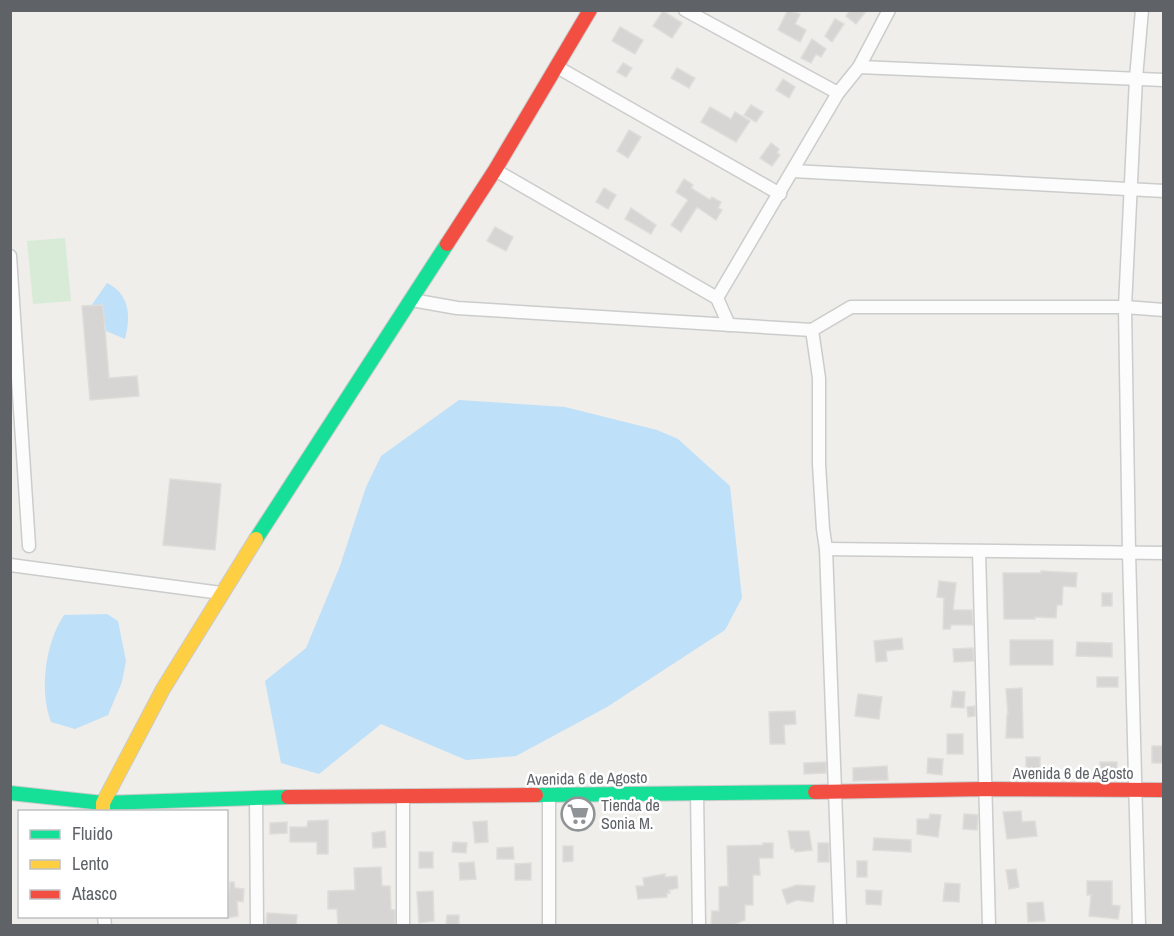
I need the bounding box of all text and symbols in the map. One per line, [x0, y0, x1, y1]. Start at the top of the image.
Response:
street label: Avenida 6 de Agosto [1012, 762, 1133, 784]
street label: Avenida 6 de Agosto [525, 766, 648, 790]
place label: Tienda de Sonia M. [601, 794, 660, 834]
supermarket icon: Tienda de Sonia M. [560, 796, 596, 832]
legend [18, 810, 228, 918]
text: Fluido [72, 821, 113, 846]
text: Lento [72, 851, 109, 876]
text: Atasco [71, 881, 117, 906]

